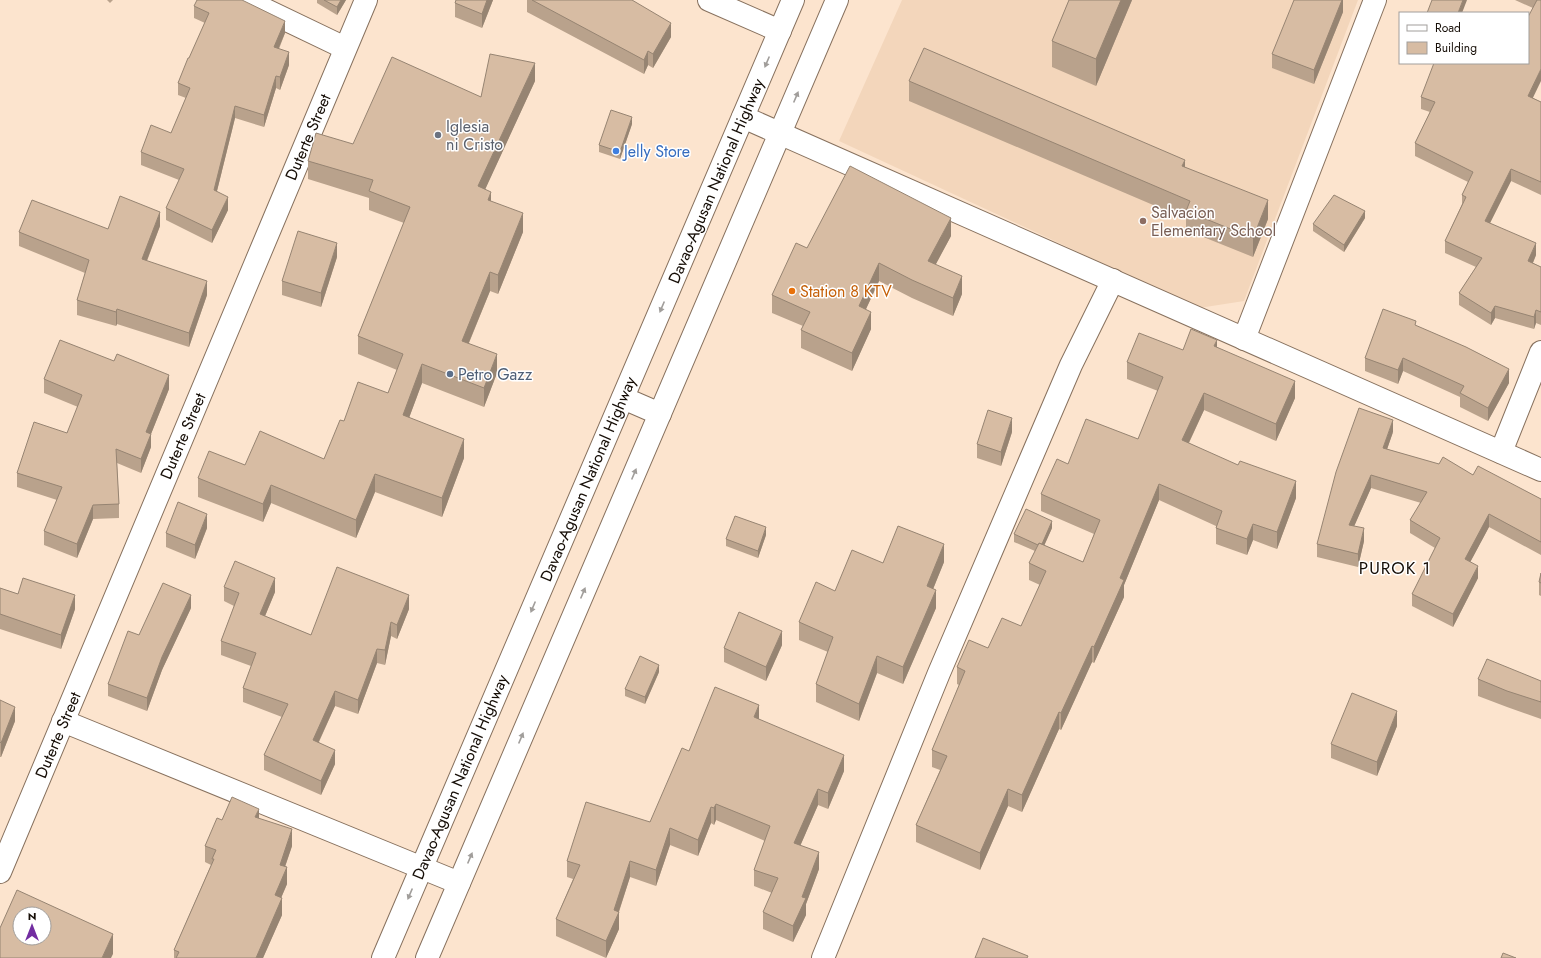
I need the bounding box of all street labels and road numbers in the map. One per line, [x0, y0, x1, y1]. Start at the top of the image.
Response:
street label: Davao-Agusan National Highway [662, 74, 770, 287]
street label: Duterte Street [279, 90, 337, 184]
street label: Davao-Agusan National Highway [534, 372, 642, 585]
street label: Duterte Street [154, 389, 212, 483]
street label: Davao-Agusan National Highway [406, 670, 514, 883]
street label: Duterte Street [29, 688, 87, 782]

